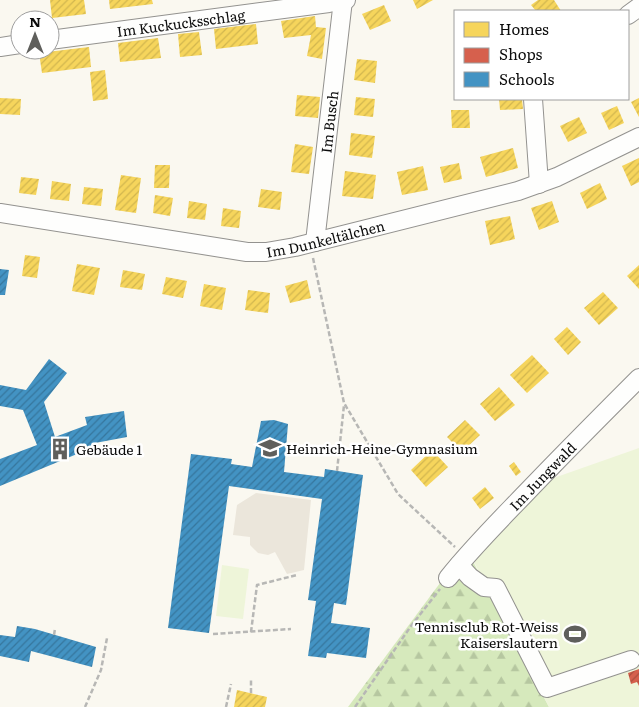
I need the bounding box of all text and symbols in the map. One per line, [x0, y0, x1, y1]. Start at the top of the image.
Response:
street label: Im Kuckucksschlag [115, 4, 247, 41]
north arrow [10, 10, 60, 60]
legend [454, 10, 629, 100]
text: N [29, 11, 41, 31]
text: Homes [499, 17, 549, 40]
text: Shops [499, 42, 542, 65]
text: Schools [499, 67, 555, 90]
street label: Im Busch [315, 89, 342, 154]
street label: Im Dunkeltälchen [265, 215, 387, 262]
school or university icon: Heinrich-Heine-Gymnasium [257, 435, 283, 461]
building icon: Gebäude 1 [47, 436, 73, 462]
street label: Im Jungwald [504, 437, 580, 515]
place label: Heinrich-Heine-Gymnasium [286, 438, 478, 458]
place label: Gebäude 1 [76, 439, 142, 459]
place label: Tennisclub Rot-Weiss Kaiserslautern [414, 616, 558, 652]
sports icon: Tennisclub Rot-Weiss Kaiserslautern [562, 621, 588, 647]

